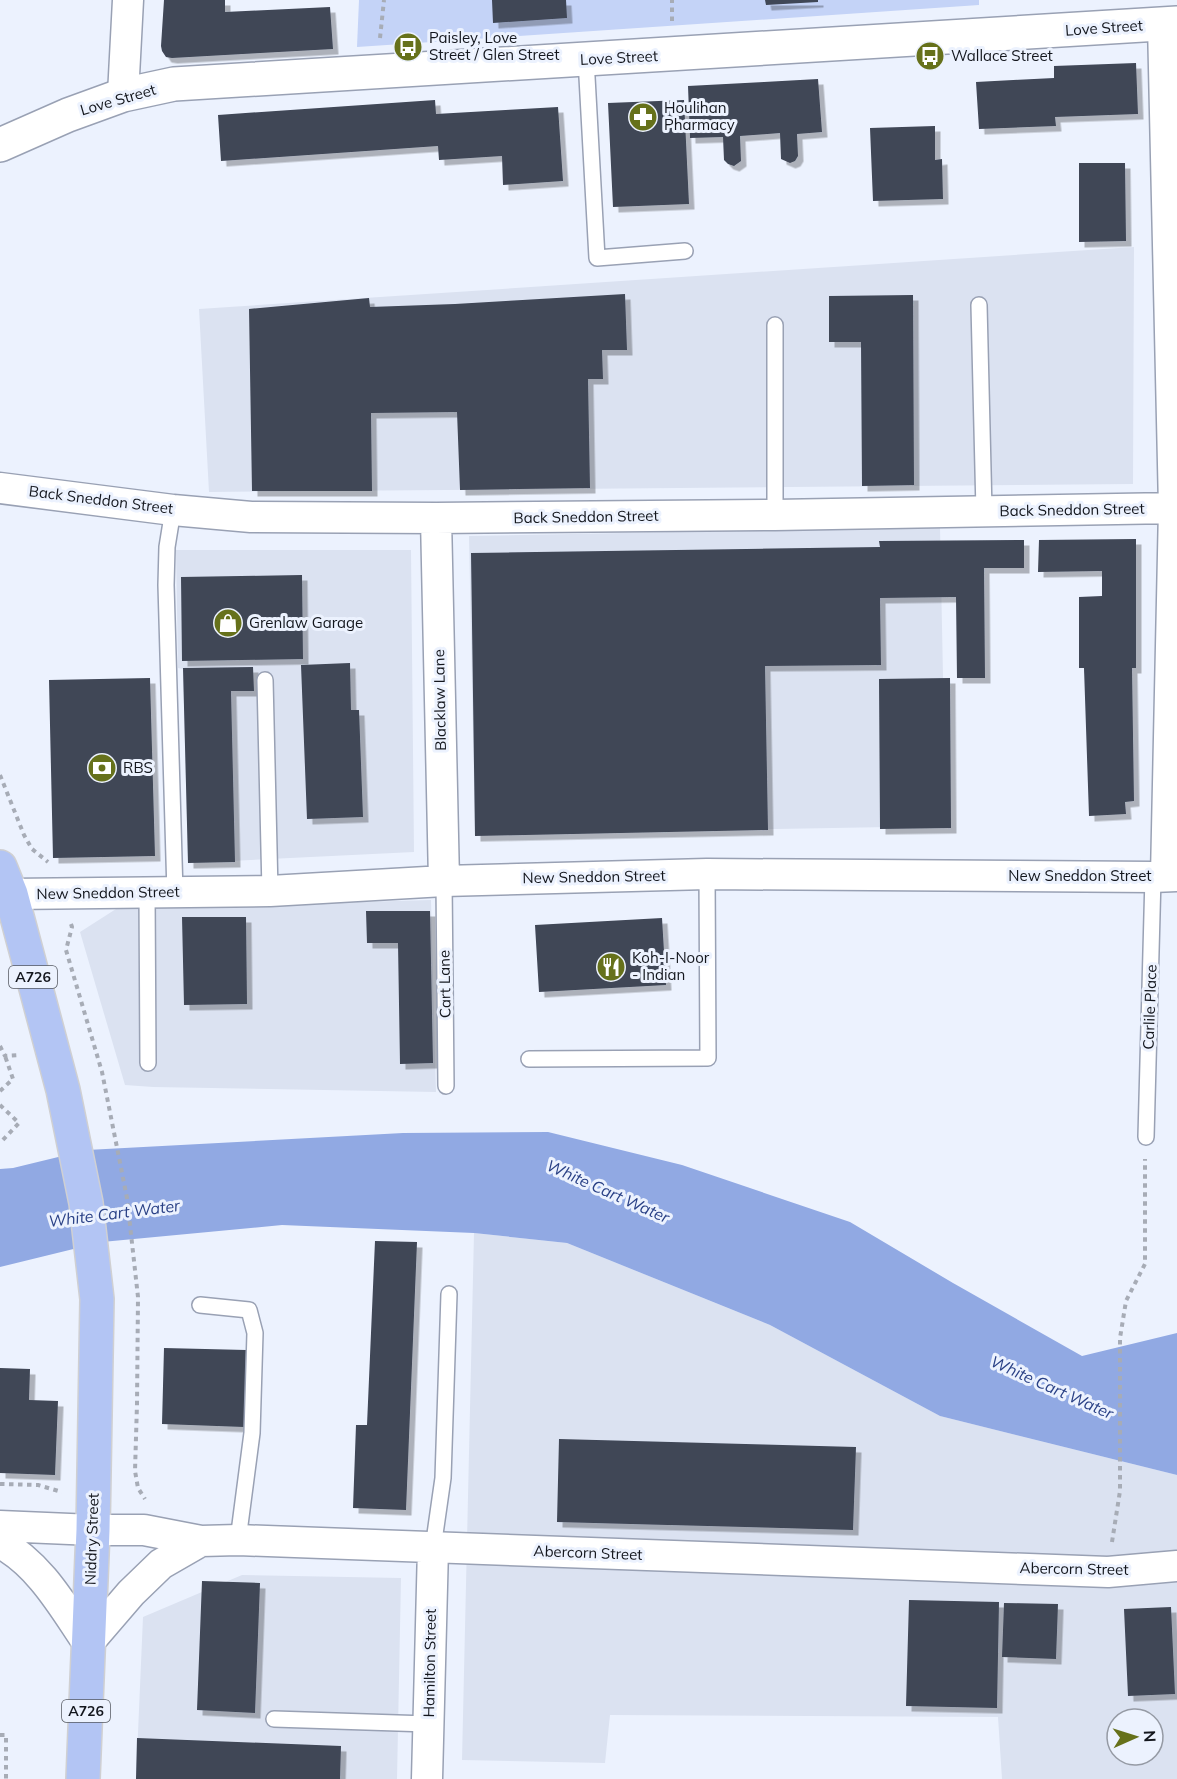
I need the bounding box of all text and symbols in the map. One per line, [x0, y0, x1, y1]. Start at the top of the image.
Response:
street label: Love Street [1064, 15, 1144, 40]
place label: Paisley, Love Street / Glen Street [429, 28, 559, 64]
bus stop icon: Paisley, Love Street / Glen Street [392, 31, 424, 63]
bus stop icon: Wallace Street [914, 40, 946, 72]
street label: Love Street [580, 46, 658, 69]
place label: Wallace Street [951, 46, 1053, 65]
street label: Love Street [78, 80, 158, 119]
place label: Houlihan Pharmacy [664, 98, 735, 134]
pharmacy icon: Houlihan Pharmacy [627, 101, 659, 133]
street label: Back Sneddon Street [28, 481, 174, 518]
street label: Back Sneddon Street [999, 499, 1145, 520]
street label: Back Sneddon Street [513, 506, 659, 527]
shop icon: Grenlaw Garage [212, 607, 244, 639]
place label: Grenlaw Garage [249, 613, 363, 632]
street label: Blacklaw Lane [429, 649, 450, 751]
bank icon: RBS [86, 752, 118, 784]
place label: RBS [123, 758, 153, 777]
street label: New Sneddon Street [522, 866, 666, 887]
street label: New Sneddon Street [1008, 866, 1152, 885]
street label: New Sneddon Street [36, 882, 180, 903]
place label: Koh-I-Noor - Indian [632, 948, 710, 984]
street label: Cart Lane [434, 950, 455, 1018]
restaurant icon: Koh-I-Noor - Indian [595, 951, 627, 983]
street label: Carlile Place [1139, 964, 1160, 1050]
road number: A726 [9, 966, 57, 988]
water label: White Cart Water [544, 1155, 674, 1227]
water label: White Cart Water [47, 1195, 182, 1231]
water label: White Cart Water [988, 1351, 1118, 1423]
street label: Niddry Street [80, 1493, 103, 1585]
street label: Abercorn Street [533, 1541, 643, 1564]
street label: Abercorn Street [1019, 1558, 1129, 1579]
street label: Hamilton Street [419, 1608, 440, 1718]
road number: A726 [62, 1700, 110, 1722]
north arrow [1105, 1707, 1165, 1767]
text: N [1140, 1730, 1160, 1743]

